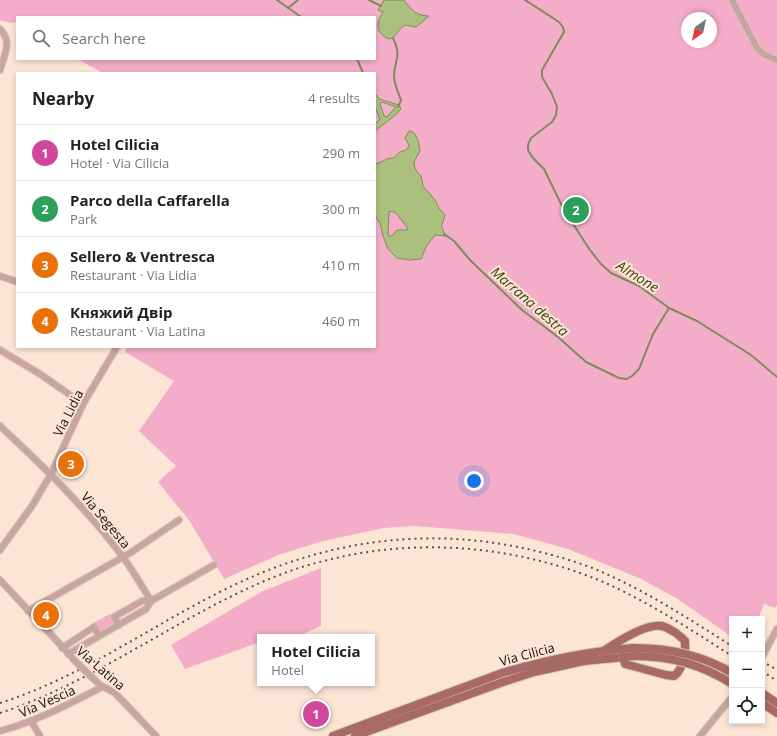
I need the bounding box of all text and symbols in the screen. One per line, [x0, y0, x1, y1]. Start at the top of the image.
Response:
north arrow [681, 12, 717, 48]
search box [16, 16, 376, 60]
icon: search [30, 27, 52, 49]
text: Search here [62, 28, 146, 48]
text: Nearby [32, 87, 94, 110]
text: 4 results [308, 89, 360, 107]
text: Hotel Cilicia [70, 134, 159, 154]
text: 1 [41, 144, 49, 162]
text: 290 m [322, 144, 360, 162]
text: Hotel · Via Cilicia [70, 154, 169, 172]
text: Parco della Caffarella [70, 190, 230, 210]
pin: 2 [563, 195, 589, 225]
text: 2 [41, 200, 49, 218]
text: 300 m [322, 200, 360, 218]
text: Park [70, 210, 97, 228]
text: Sellero & Ventresca [70, 246, 215, 266]
water label: Almone [612, 255, 663, 296]
text: 3 [41, 256, 49, 274]
text: 410 m [322, 256, 360, 274]
water label: Marrana destra [487, 262, 573, 340]
text: Restaurant · Via Lidia [70, 266, 197, 284]
text: Княжий Двір [70, 302, 172, 322]
text: 4 [41, 312, 49, 330]
text: 460 m [322, 312, 360, 330]
text: Restaurant · Via Latina [70, 322, 205, 340]
street label: Via Lidia [49, 387, 87, 439]
pin: 3 [58, 449, 84, 479]
your location [464, 471, 484, 491]
street label: Via Segesta [77, 488, 135, 552]
pin: 4 [33, 600, 59, 630]
map controls [729, 616, 765, 724]
button: + [729, 616, 765, 652]
popup [257, 634, 375, 686]
street label: Via Cilicia [497, 638, 557, 670]
text: Hotel Cilicia [271, 641, 361, 661]
street label: Via Latina [73, 642, 129, 694]
button: − [729, 652, 765, 688]
text: Hotel [271, 661, 304, 679]
street label: Via Vescia [16, 681, 78, 721]
button: locate [729, 688, 765, 724]
pin: 1 [303, 699, 329, 729]

